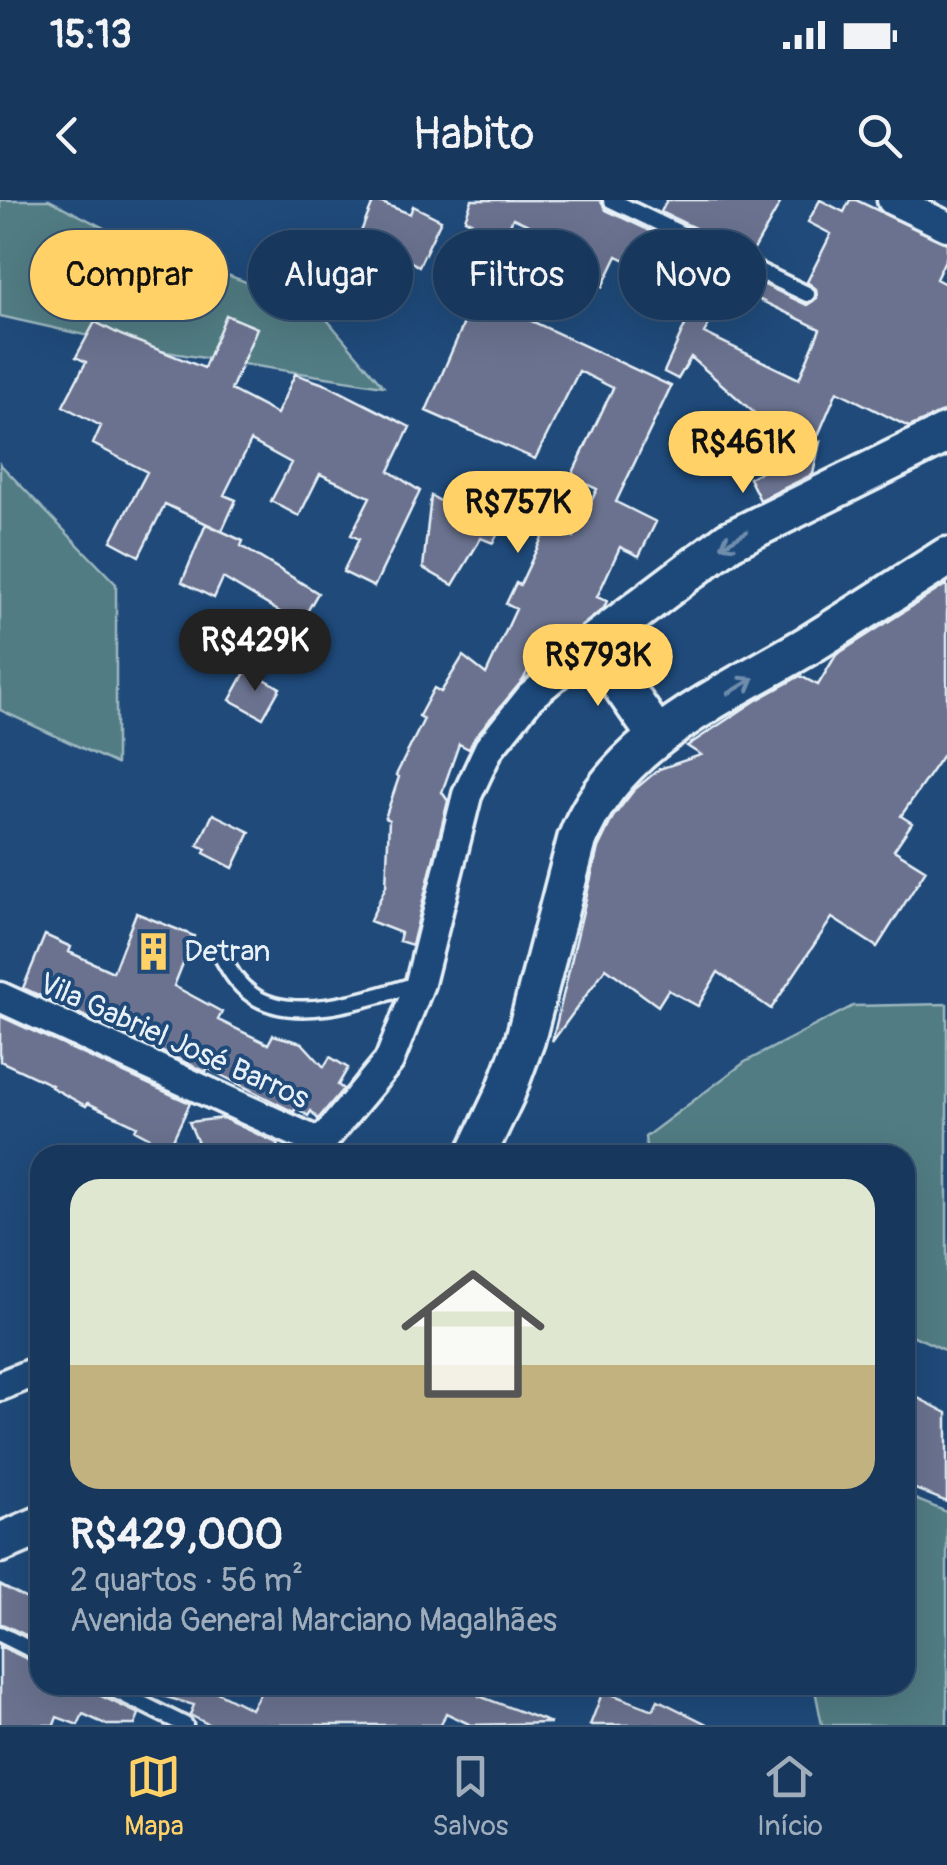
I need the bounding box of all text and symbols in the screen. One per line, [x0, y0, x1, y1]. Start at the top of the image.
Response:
text: 15:13 [50, 11, 132, 59]
text: Habito [413, 107, 534, 163]
icon: back [40, 108, 95, 163]
icon: search [852, 108, 907, 163]
chip: Comprar [30, 230, 228, 320]
chip: Alugar [248, 230, 413, 320]
chip: Filtros [433, 230, 599, 320]
chip: Novo [619, 230, 766, 320]
pin: R$461K [662, 411, 824, 496]
text: R$461K [691, 423, 795, 463]
pin: R$757K [437, 471, 599, 556]
text: R$757K [465, 483, 571, 523]
one-way arrow [721, 529, 749, 549]
pin: R$429K [174, 609, 336, 694]
text: R$429K [201, 621, 309, 661]
pin: R$793K [517, 624, 679, 709]
text: R$793K [545, 636, 651, 676]
one-way arrow [726, 676, 755, 696]
building icon: Detran [133, 930, 175, 972]
place label: Detran [184, 933, 270, 970]
street label: Vila Gabriel José Barros [33, 965, 315, 1117]
icon: home [383, 1244, 563, 1424]
text: R$429,000 [70, 1509, 283, 1561]
text: 2 quartos · 56 m² [70, 1561, 303, 1601]
text: Avenida General Marciano Magalhães [70, 1601, 557, 1641]
tab: Mapa [124, 1749, 184, 1844]
tab: Salvos [432, 1749, 508, 1844]
tab: Início [757, 1749, 823, 1844]

